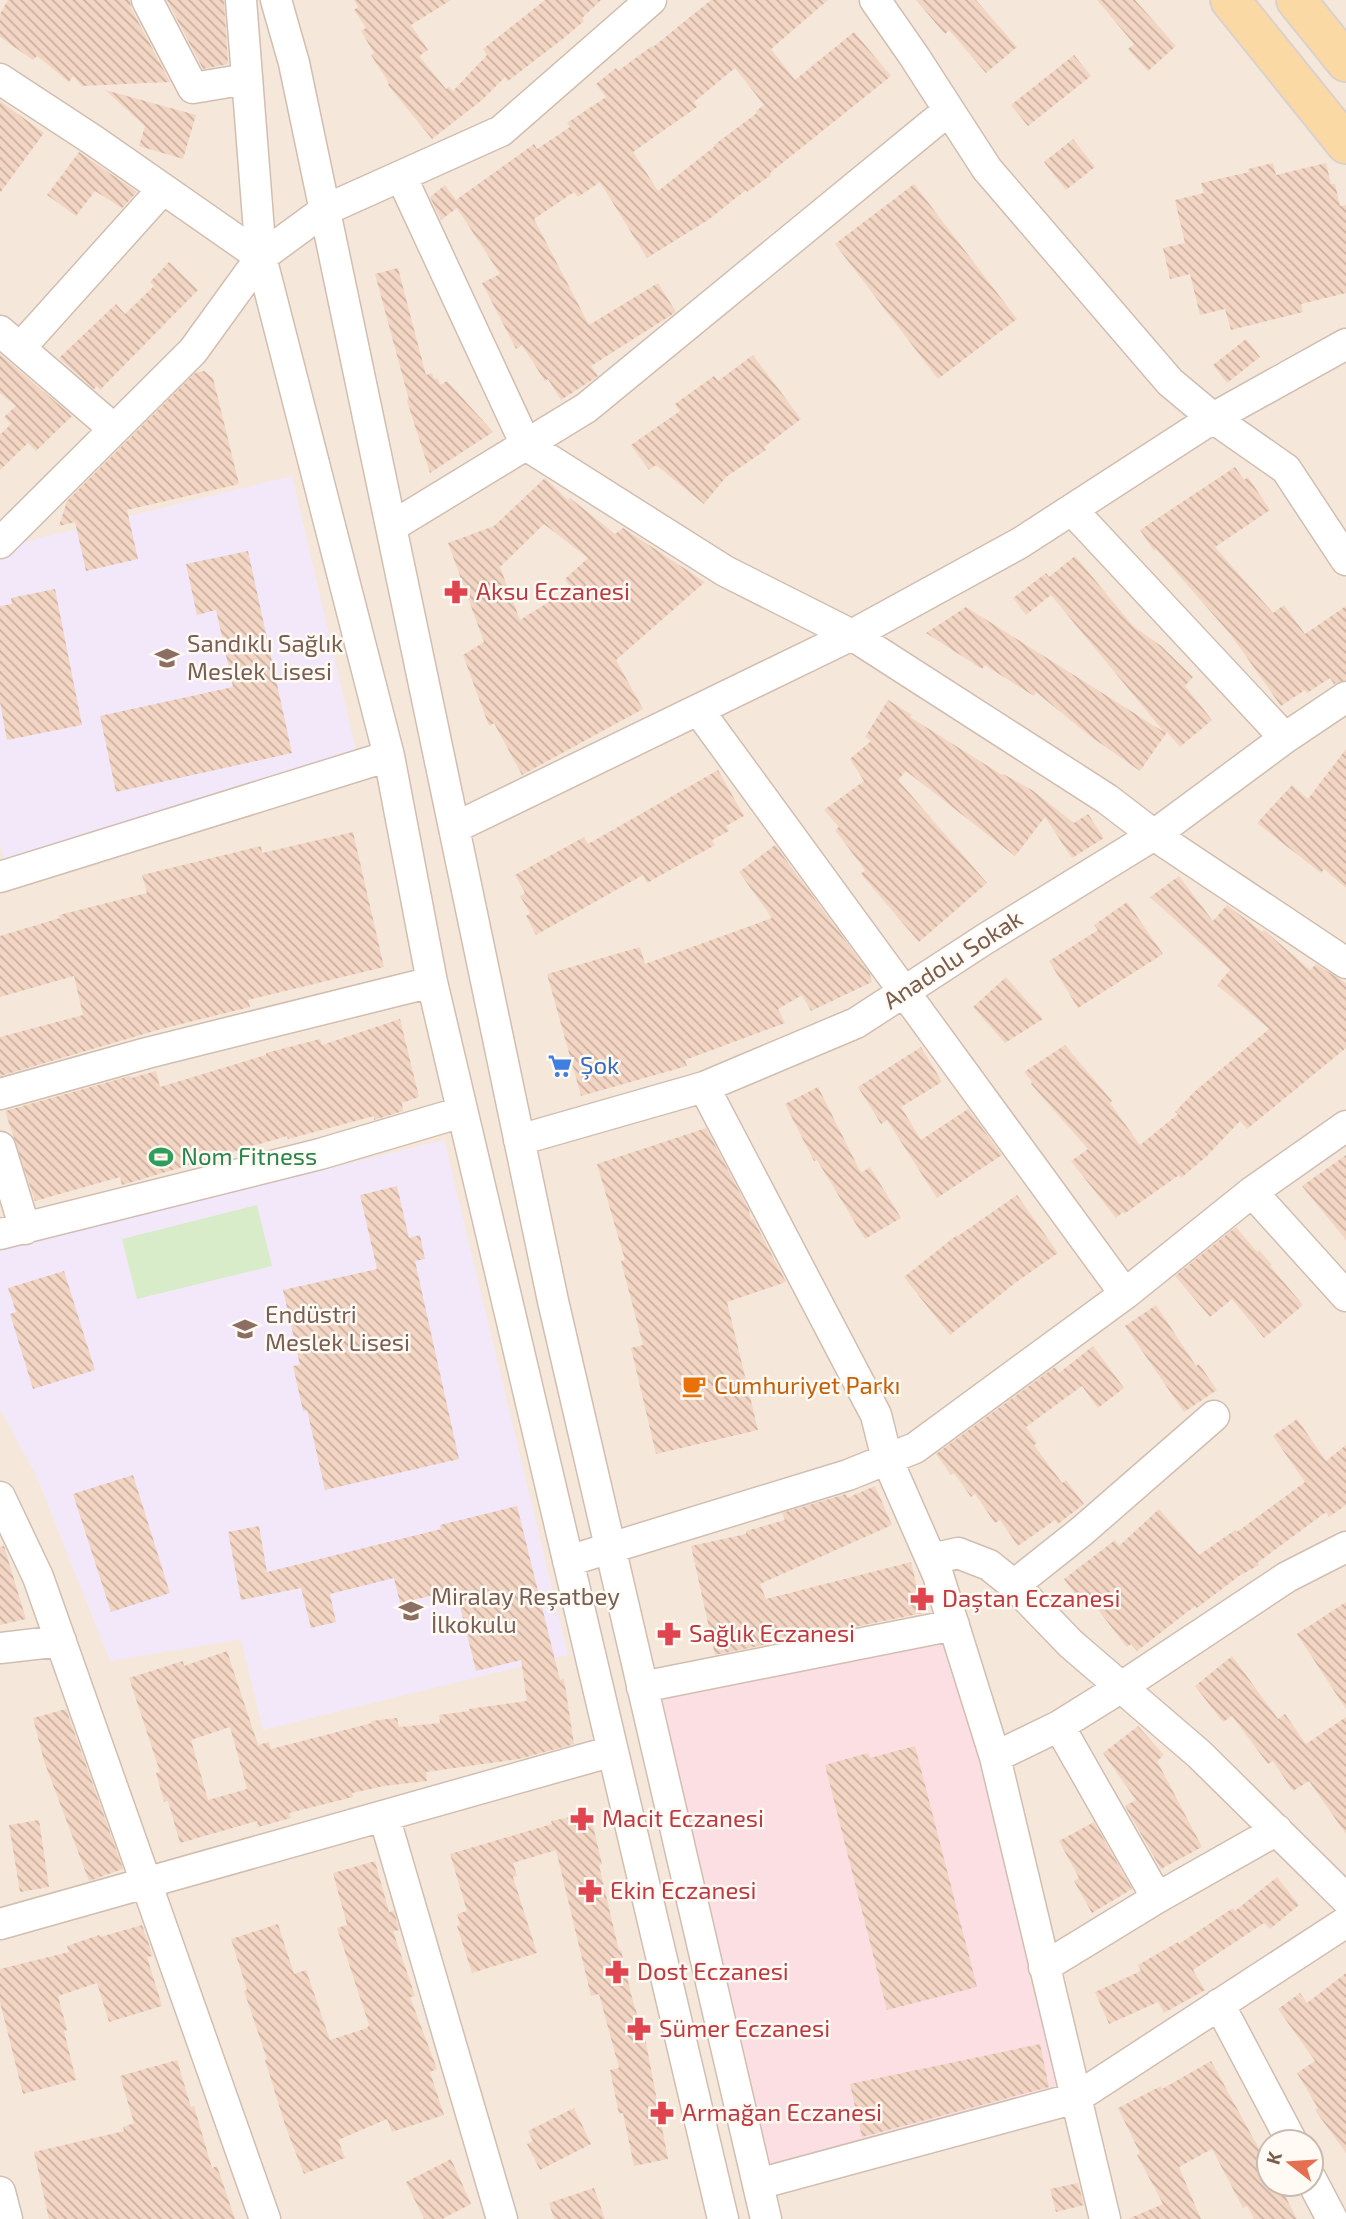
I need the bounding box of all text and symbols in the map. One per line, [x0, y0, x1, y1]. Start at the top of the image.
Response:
place label: Aksu Eczanesi [476, 576, 630, 605]
pharmacy icon: Aksu Eczanesi [442, 578, 470, 606]
place label: Sandıklı Sağlık Meslek Lisesi [187, 628, 343, 685]
school or university icon: Sandıklı Sağlık Meslek Lisesi [153, 644, 181, 672]
street label: Anadolu Sokak [877, 903, 1027, 1015]
place label: Şok [580, 1050, 619, 1080]
supermarket icon: Şok [546, 1052, 574, 1080]
place label: Nom Fitness [181, 1141, 317, 1170]
sports icon: Nom Fitness [147, 1143, 175, 1171]
place label: Endüstri Meslek Lisesi [265, 1299, 410, 1356]
school or university icon: Endüstri Meslek Lisesi [231, 1315, 259, 1343]
place label: Cumhuriyet Parkı [714, 1370, 901, 1399]
cafe icon: Cumhuriyet Parkı [680, 1372, 708, 1400]
place label: Miralay Reşatbey İlkokulu [431, 1581, 620, 1638]
place label: Daştan Eczanesi [942, 1583, 1121, 1613]
pharmacy icon: Daştan Eczanesi [908, 1585, 936, 1613]
school or university icon: Miralay Reşatbey İlkokulu [397, 1597, 425, 1625]
place label: Sağlık Eczanesi [689, 1618, 855, 1647]
pharmacy icon: Sağlık Eczanesi [655, 1620, 683, 1648]
place label: Macit Eczanesi [602, 1803, 764, 1832]
pharmacy icon: Macit Eczanesi [568, 1805, 596, 1833]
place label: Ekin Eczanesi [610, 1875, 756, 1904]
pharmacy icon: Ekin Eczanesi [576, 1877, 604, 1905]
place label: Dost Eczanesi [637, 1956, 789, 1985]
pharmacy icon: Dost Eczanesi [603, 1958, 631, 1986]
place label: Sümer Eczanesi [659, 2013, 830, 2042]
pharmacy icon: Sümer Eczanesi [625, 2015, 653, 2043]
place label: Armağan Eczanesi [682, 2097, 882, 2126]
pharmacy icon: Armağan Eczanesi [648, 2099, 676, 2127]
north arrow [1255, 2128, 1325, 2198]
text: K [1261, 2149, 1286, 2167]

